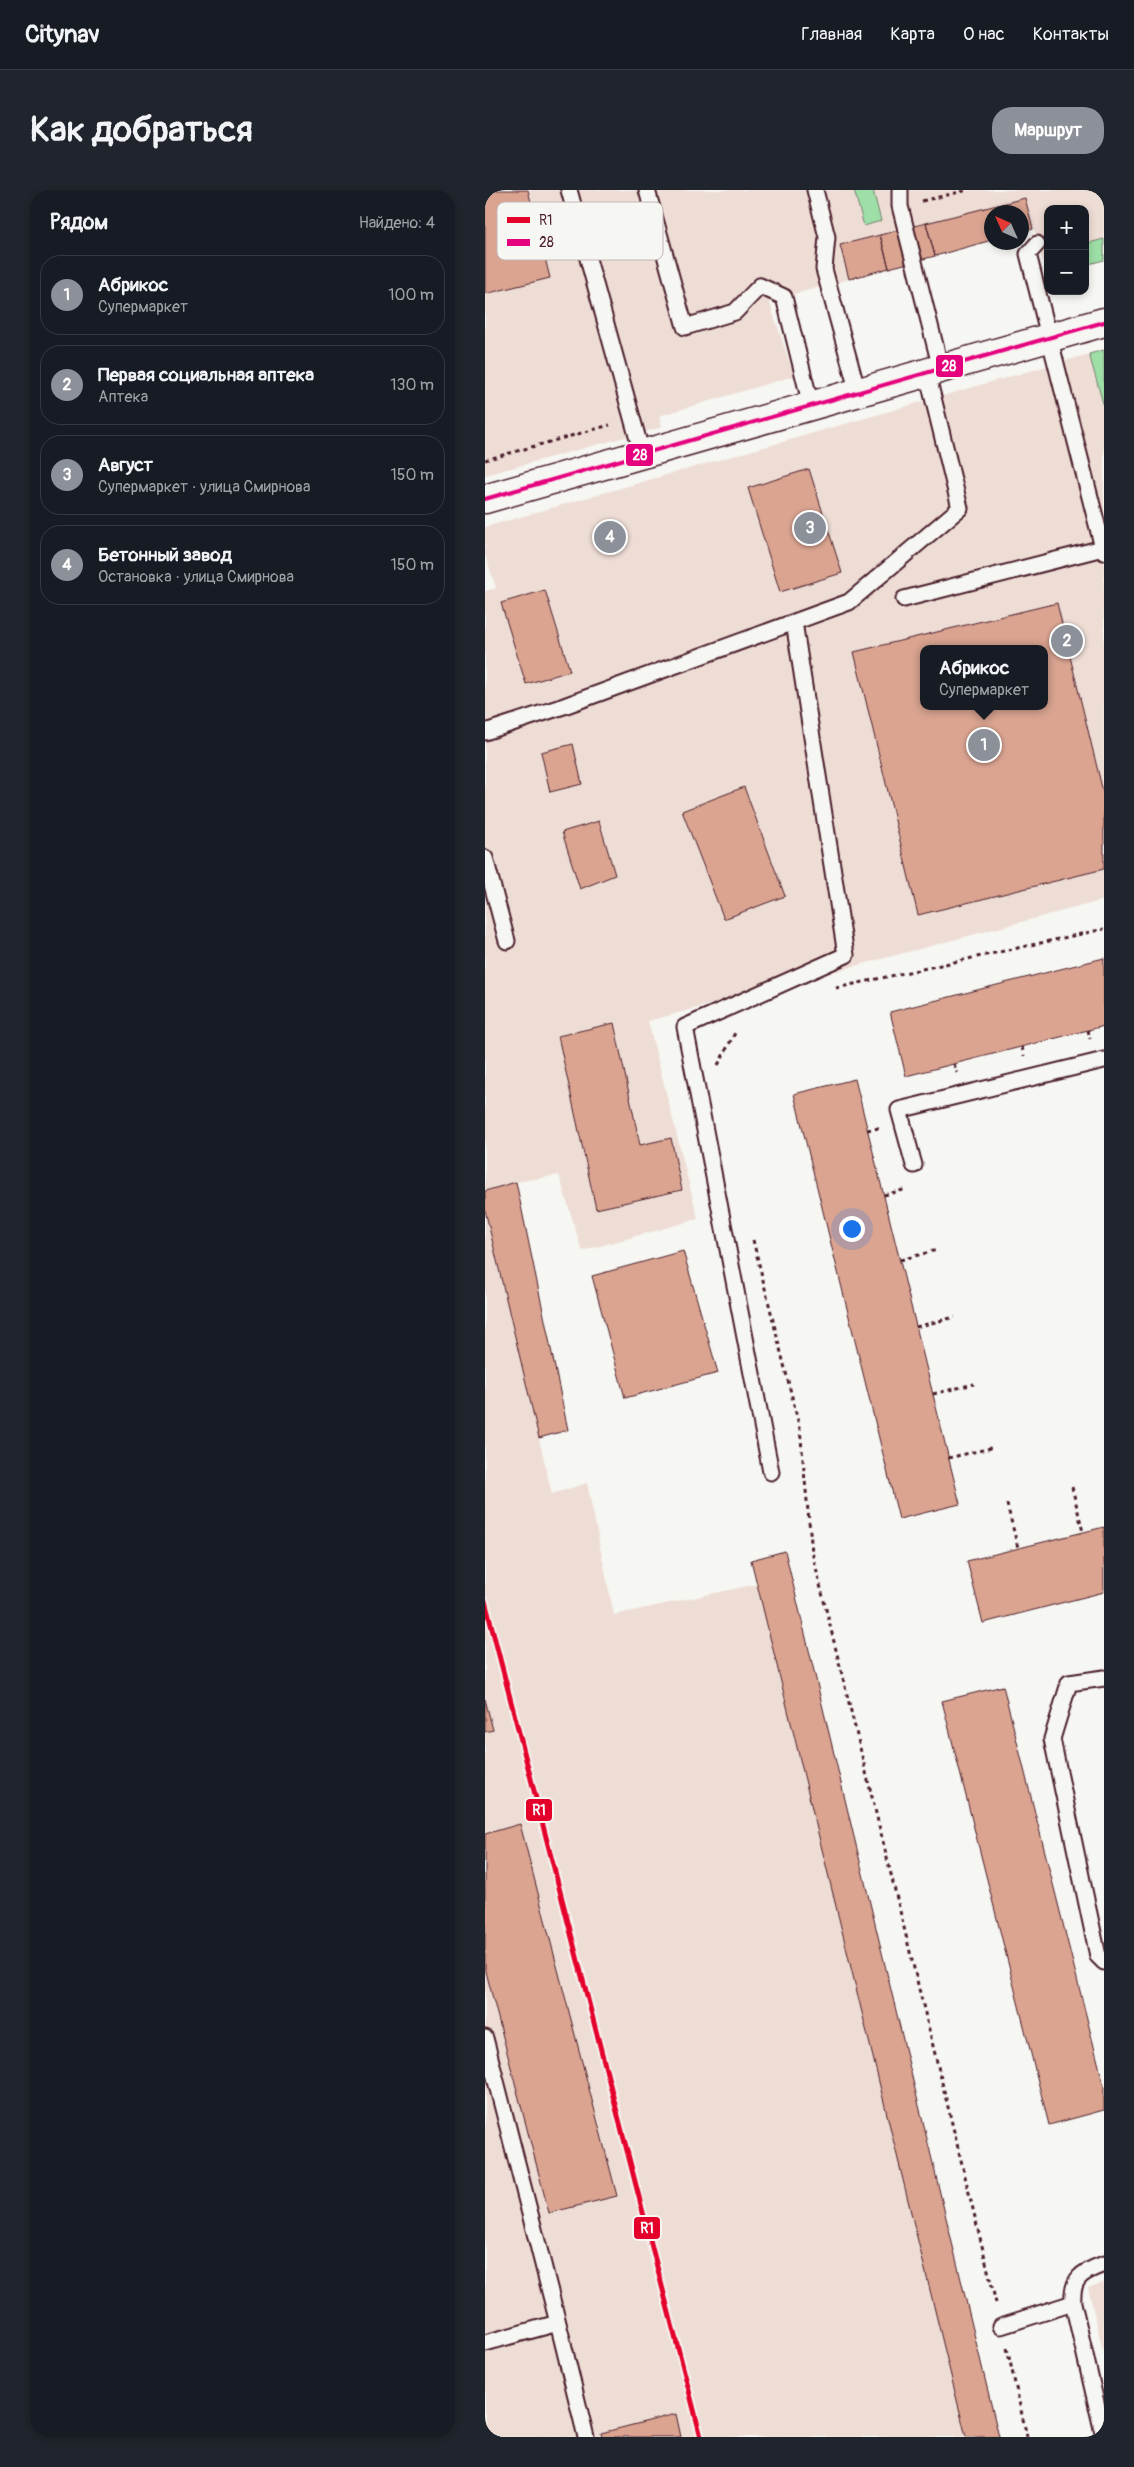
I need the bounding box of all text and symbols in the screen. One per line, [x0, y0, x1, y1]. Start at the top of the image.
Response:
text: Citynav [25, 20, 100, 49]
text: Главная [801, 23, 862, 46]
text: Карта [890, 23, 935, 46]
text: О нас [963, 23, 1005, 46]
text: Контакты [1033, 23, 1109, 46]
button: Маршрут [992, 107, 1104, 154]
text: Как добраться [30, 108, 253, 152]
legend [497, 202, 663, 260]
north arrow [984, 205, 1029, 250]
map controls [1044, 205, 1089, 295]
button: + [1044, 205, 1089, 250]
text: Рядом [50, 209, 108, 236]
text: R1 [539, 212, 553, 229]
text: Найдено: 4 [359, 213, 435, 233]
text: 28 [539, 234, 554, 251]
button: − [1044, 250, 1089, 295]
text: Абрикос [98, 273, 168, 297]
text: 1 [64, 285, 70, 305]
text: 100 m [388, 285, 434, 305]
text: Супермаркет [98, 297, 188, 317]
line badge: 28 [935, 354, 964, 378]
text: 28 [942, 358, 956, 375]
text: Первая социальная аптека [98, 363, 314, 387]
text: 2 [63, 375, 71, 395]
text: 130 m [390, 375, 434, 395]
text: Аптека [98, 387, 148, 407]
line badge: 28 [625, 443, 654, 467]
text: 28 [633, 447, 647, 464]
text: Август [98, 453, 153, 477]
text: 3 [63, 465, 71, 485]
text: 150 m [390, 465, 434, 485]
text: Супермаркет · улица Смирнова [98, 477, 310, 497]
pin: 3 [794, 509, 826, 547]
pin: 4 [594, 518, 626, 556]
text: Бетонный завод [98, 543, 232, 567]
text: 4 [62, 555, 72, 575]
text: 150 m [390, 555, 434, 575]
text: Остановка · улица Смирнова [98, 567, 294, 587]
pin: 2 [1051, 622, 1083, 660]
popup [920, 645, 1048, 710]
text: Абрикос [939, 656, 1009, 680]
text: Супермаркет [939, 680, 1029, 700]
pin: 1 [968, 726, 1000, 764]
your location [839, 1216, 865, 1242]
line badge: R1 [525, 1798, 553, 1822]
text: R1 [532, 1802, 546, 1819]
line badge: R1 [633, 2216, 661, 2240]
text: R1 [640, 2220, 654, 2237]

